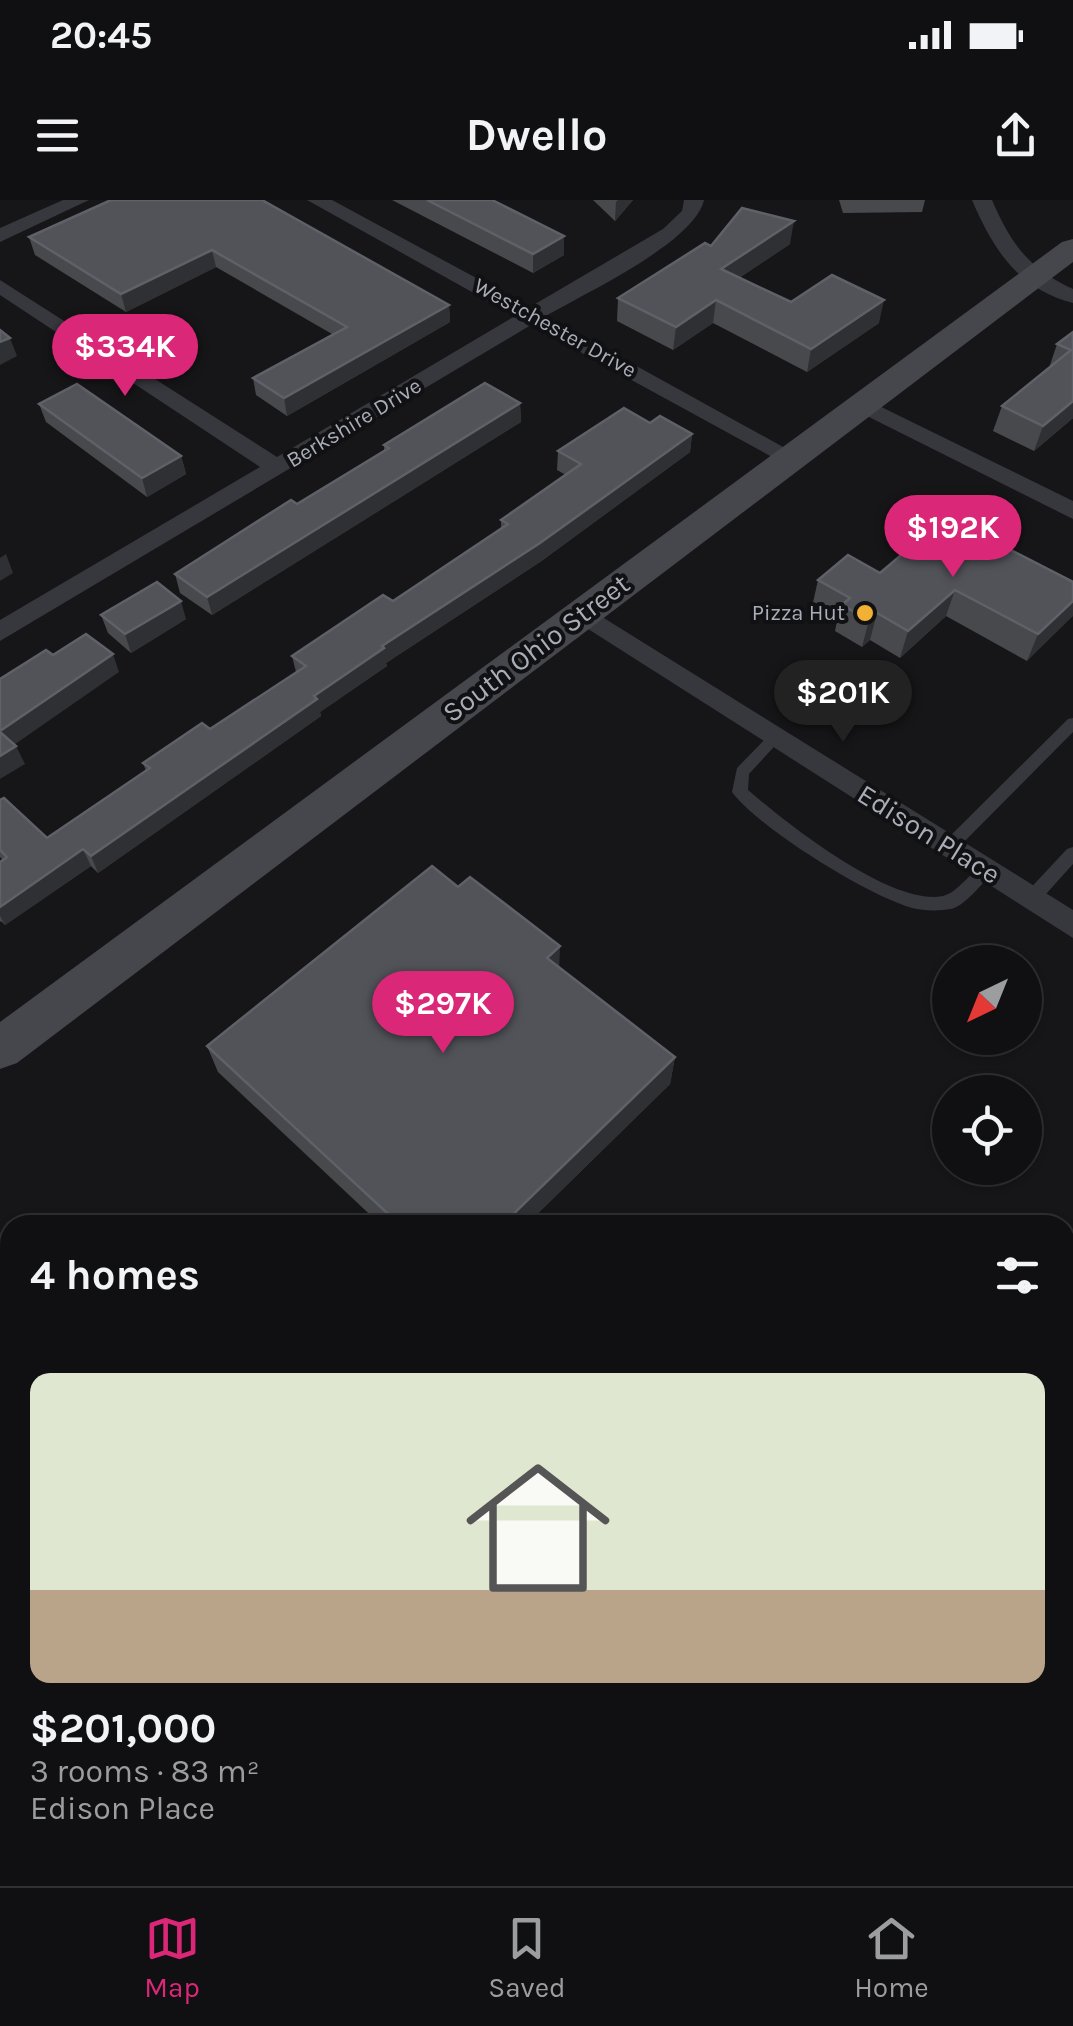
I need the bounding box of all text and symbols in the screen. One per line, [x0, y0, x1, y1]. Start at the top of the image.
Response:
text: 20:45 [50, 13, 152, 58]
icon: menu [30, 108, 85, 163]
icon: share [988, 108, 1043, 163]
text: Dwello [466, 109, 607, 161]
street label: Westchester Drive [469, 273, 641, 383]
pin: $334K [55, 314, 195, 399]
text: $334K [74, 328, 176, 365]
street label: Berkshire Drive [282, 373, 426, 473]
pin: $192K [883, 495, 1023, 580]
text: $192K [906, 509, 1000, 546]
street label: South Ohio Street [436, 567, 636, 729]
place label: Pizza Hut [752, 600, 845, 626]
marker: Pizza Hut [854, 602, 876, 624]
pin: $201K [773, 660, 913, 745]
text: $201K [796, 674, 890, 711]
street label: Edison Place [852, 777, 1006, 891]
north arrow [932, 945, 1042, 1055]
map controls [932, 945, 1042, 1185]
pin: $297K [373, 971, 513, 1056]
text: $297K [394, 985, 492, 1022]
button: locate [932, 1075, 1042, 1185]
icon: filters [990, 1248, 1045, 1303]
text: 4 homes [30, 1250, 200, 1300]
icon: home [448, 1438, 628, 1618]
text: $201,000 [30, 1703, 216, 1753]
text: 3 rooms · 83 m² [30, 1753, 260, 1790]
text: Edison Place [30, 1790, 215, 1827]
tab: Map [144, 1911, 200, 2004]
tab: Saved [488, 1911, 566, 2004]
tab: Home [854, 1911, 929, 2004]

